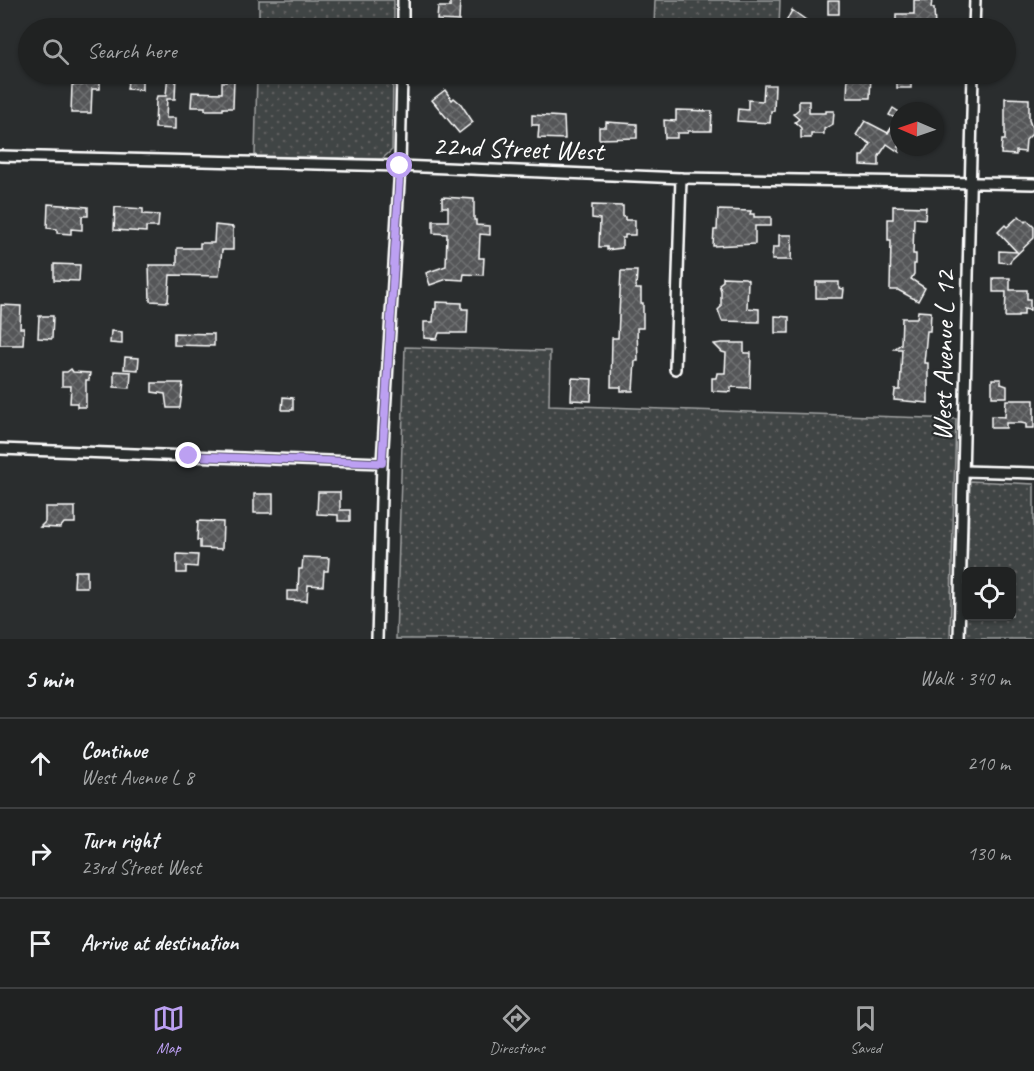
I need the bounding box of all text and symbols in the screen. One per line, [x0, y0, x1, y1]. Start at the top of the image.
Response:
search box [18, 18, 1016, 84]
icon: search [39, 35, 72, 68]
text: Search here [87, 37, 177, 65]
north arrow [890, 102, 944, 156]
street label: 22nd Street West [432, 128, 607, 169]
route start [386, 152, 412, 178]
street label: West Avenue L 12 [924, 268, 962, 441]
route end [175, 442, 201, 468]
map controls [962, 567, 1016, 621]
button: locate [962, 567, 1016, 621]
text: 5 min [24, 662, 73, 695]
text: Walk · 340 m [920, 666, 1010, 691]
text: Continue [81, 737, 147, 765]
icon: ahead [24, 747, 57, 780]
text: 210 m [967, 751, 1010, 776]
text: West Avenue L 8 [81, 765, 194, 790]
text: Turn right [81, 827, 158, 855]
icon: right [24, 837, 57, 870]
text: 130 m [967, 841, 1010, 866]
text: 23rd Street West [81, 855, 201, 880]
icon: arrive [24, 927, 57, 960]
text: Arrive at destination [81, 929, 238, 957]
tab: Map [152, 1002, 185, 1058]
tab: Directions [489, 1002, 545, 1058]
tab: Saved [849, 1002, 882, 1058]

